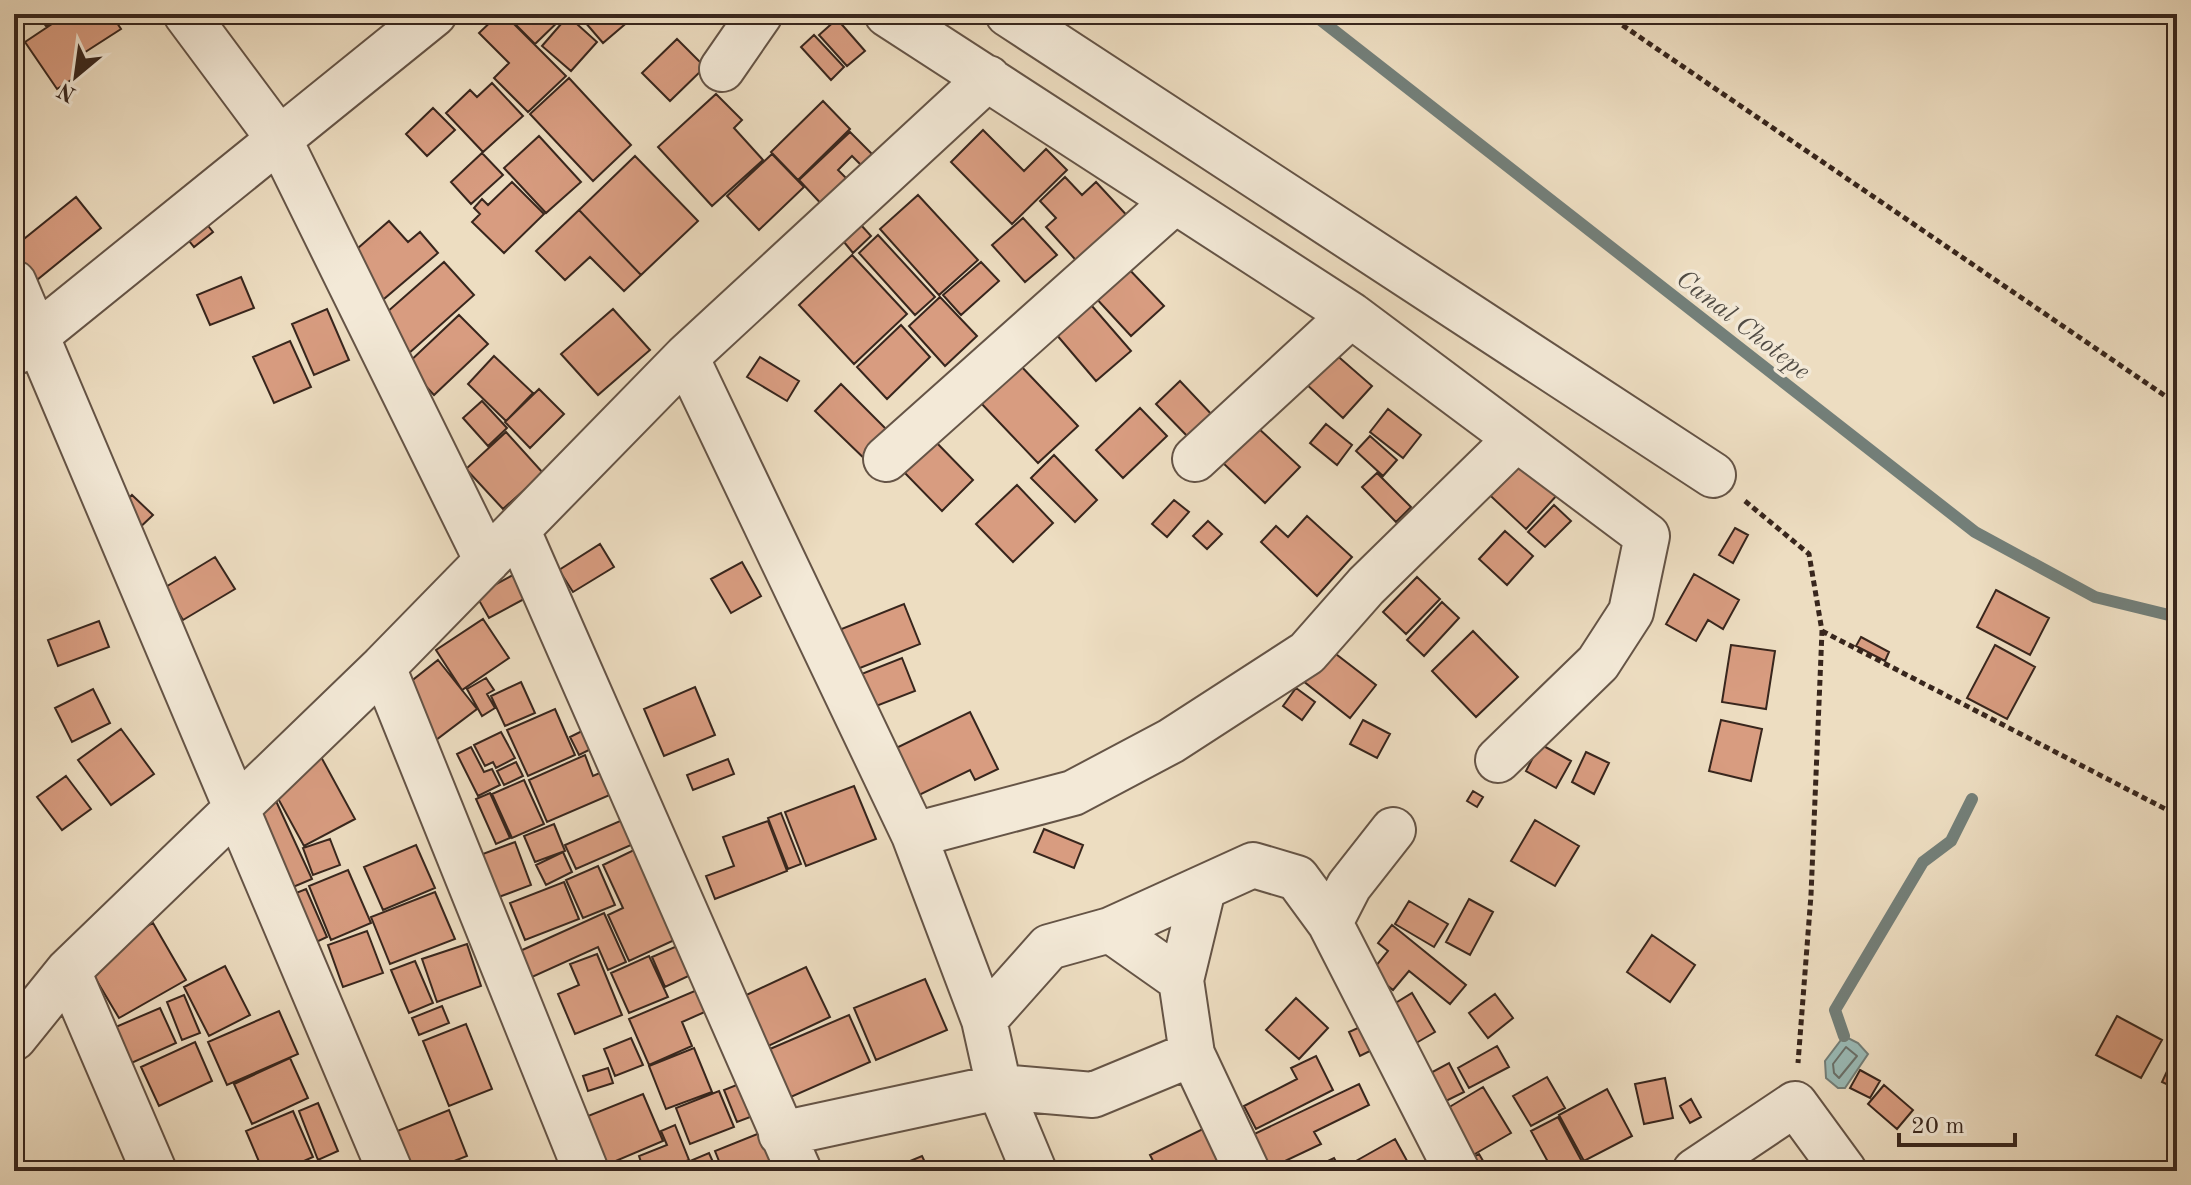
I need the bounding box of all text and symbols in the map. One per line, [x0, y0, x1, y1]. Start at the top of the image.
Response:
north arrow [36, 36, 116, 116]
text: N [54, 78, 80, 105]
water label: Canal Chotepe [1671, 266, 1814, 386]
scale bar [1899, 1097, 2015, 1147]
text: 20 m [1911, 1115, 1965, 1139]

